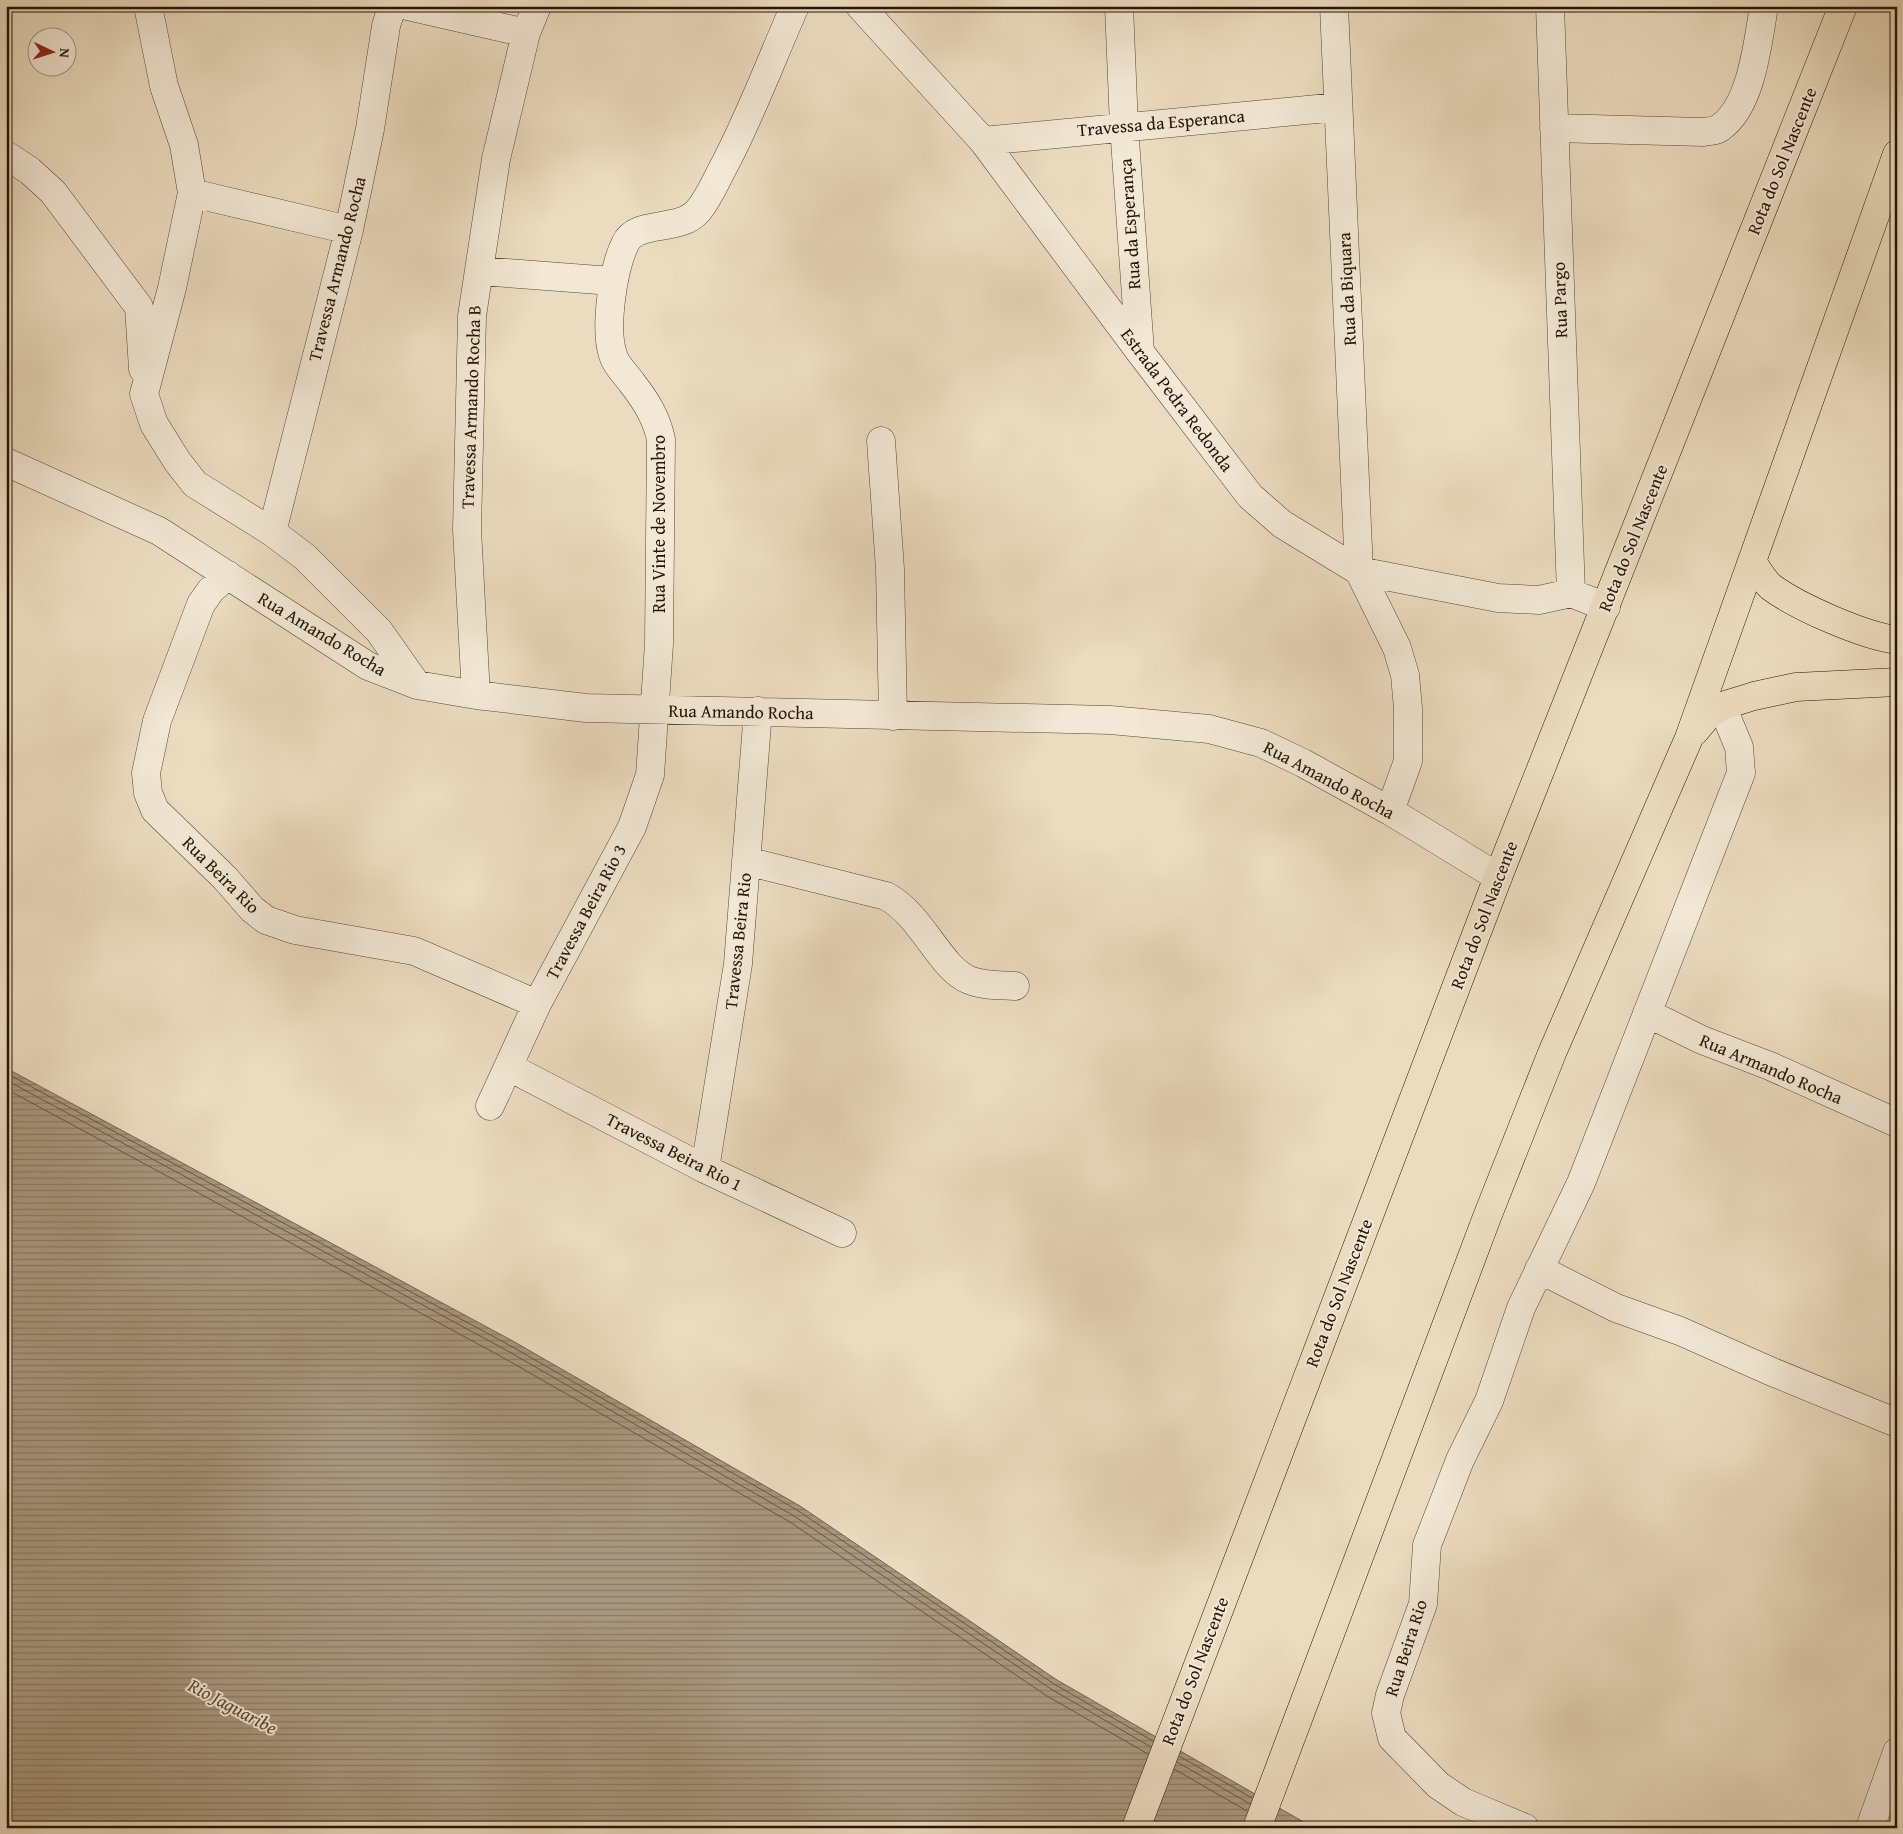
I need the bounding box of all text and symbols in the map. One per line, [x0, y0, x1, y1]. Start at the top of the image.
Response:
north arrow [28, 28, 78, 78]
text: N [55, 48, 75, 59]
street label: Rota do Sol Nascente [1740, 83, 1823, 239]
street label: Travessa da Esperanca [1076, 102, 1246, 143]
street label: Rua da Esperança [1111, 157, 1148, 291]
street label: Travessa Armando Rocha [300, 173, 373, 364]
street label: Rua da Biquara [1330, 231, 1363, 346]
street label: Rua Pargo [1545, 261, 1574, 339]
street label: Travessa Armando Rocha B [453, 305, 488, 509]
street label: Estrada Pedra Redonda [1114, 322, 1241, 478]
street label: Rua Vinte de Novembro [645, 435, 672, 613]
street label: Rota do Sol Nascente [1591, 460, 1674, 616]
street label: Rua Amando Rocha [253, 585, 392, 683]
street label: Rua Amando Rocha [668, 697, 814, 726]
street label: Rua Amando Rocha [1259, 733, 1400, 826]
street label: Rua Beira Rio [176, 830, 266, 920]
street label: Rota do Sol Nascente [1443, 837, 1524, 993]
street label: Travessa Beira Rio 3 [538, 839, 633, 984]
street label: Travessa Beira Rio [717, 871, 758, 1011]
street label: Rua Armando Rocha [1696, 1026, 1847, 1111]
street label: Travessa Beira Rio 1 [601, 1105, 747, 1198]
street label: Rota do Sol Nascente [1298, 1215, 1379, 1371]
street label: Rota do Sol Nascente [1154, 1593, 1235, 1749]
street label: Rua Beira Rio [1377, 1596, 1434, 1700]
water label: Rio Jaguaribe [183, 1670, 283, 1741]

